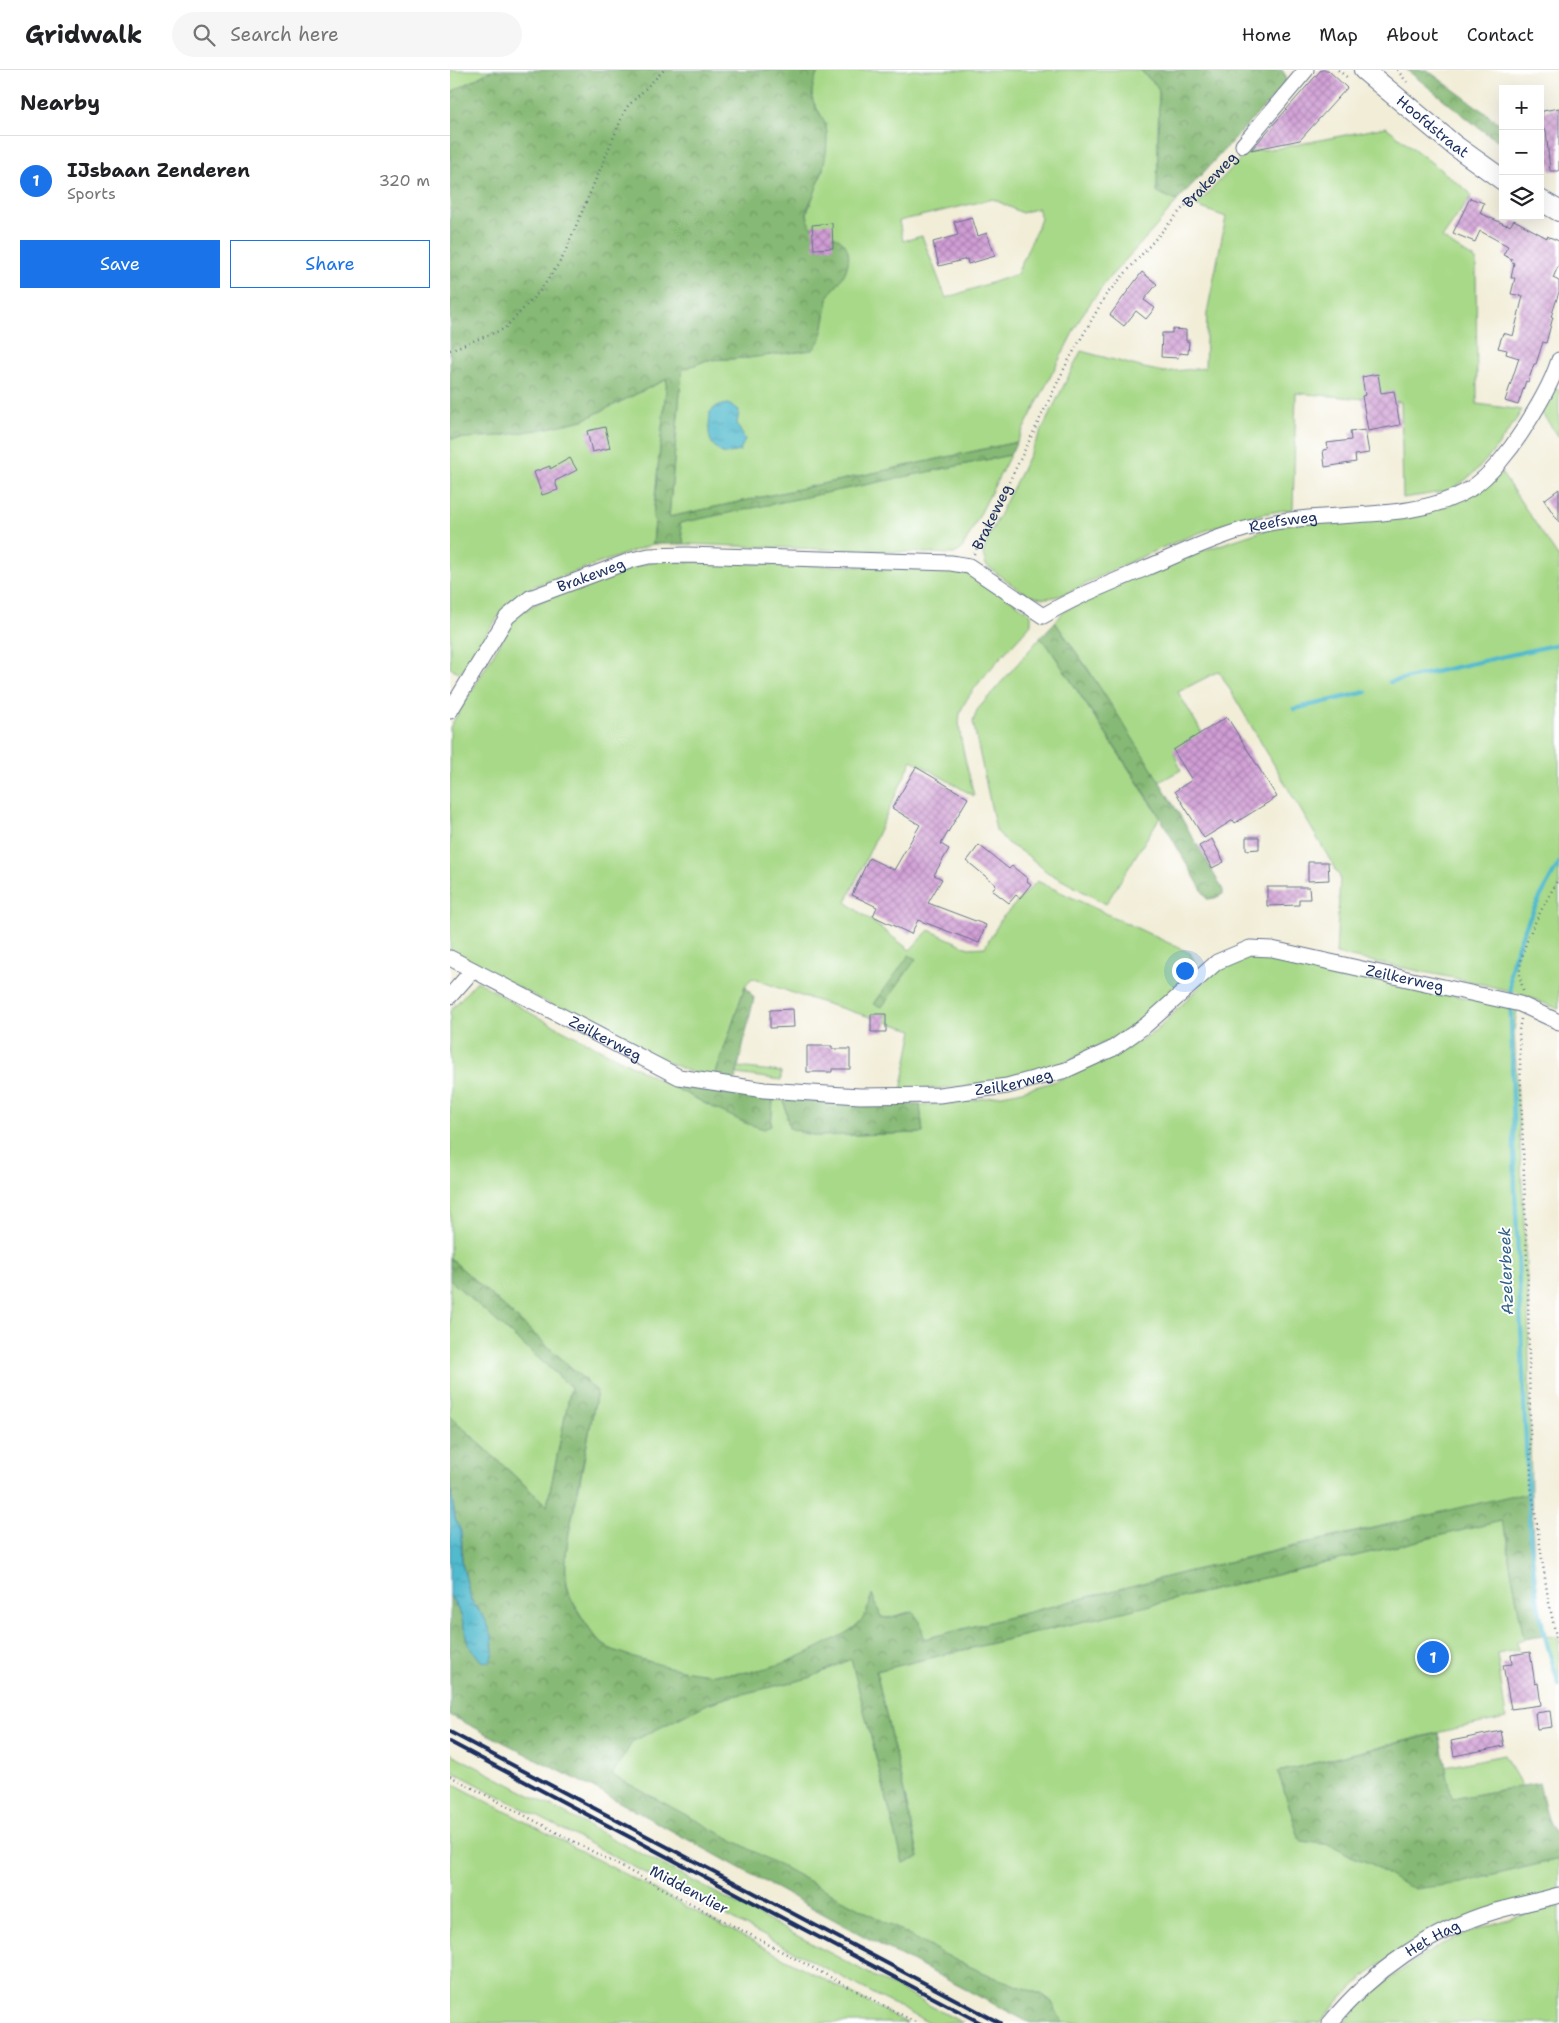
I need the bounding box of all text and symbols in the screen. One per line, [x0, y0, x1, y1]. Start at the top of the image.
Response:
search box [172, 12, 522, 57]
text: Gridwalk [25, 19, 142, 51]
icon: search [190, 21, 218, 49]
text: Search here [230, 22, 339, 47]
text: Home [1242, 23, 1291, 47]
text: Map [1319, 23, 1358, 47]
text: About [1386, 23, 1439, 47]
text: Contact [1467, 23, 1534, 47]
map controls [1499, 85, 1544, 220]
button: + [1499, 85, 1544, 130]
text: Nearby [20, 89, 100, 117]
street label: Hoofdstraat [1392, 91, 1473, 162]
button: − [1499, 130, 1544, 175]
street label: Brakeweg [1178, 147, 1242, 212]
text: IJsbaan Zenderen [67, 158, 250, 183]
text: 1 [32, 170, 40, 191]
text: 320 m [379, 170, 430, 191]
button: layers [1499, 175, 1544, 220]
text: Sports [67, 183, 116, 204]
button: Save [20, 240, 220, 288]
button: Share [230, 240, 430, 288]
street label: Brakeweg [967, 481, 1016, 553]
street label: Reefsweg [1247, 507, 1318, 537]
street label: Brakeweg [554, 553, 628, 597]
your location [1172, 958, 1198, 984]
street label: Zeilkerweg [1364, 960, 1446, 997]
street label: Zeilkerweg [566, 1012, 645, 1066]
street label: Zeilkerweg [973, 1064, 1055, 1100]
water label: Azelerbeek [1494, 1227, 1518, 1315]
pin: 1 [1417, 1638, 1449, 1676]
street label: Middenvlier [646, 1861, 732, 1919]
street label: Het Hag [1401, 1915, 1463, 1962]

